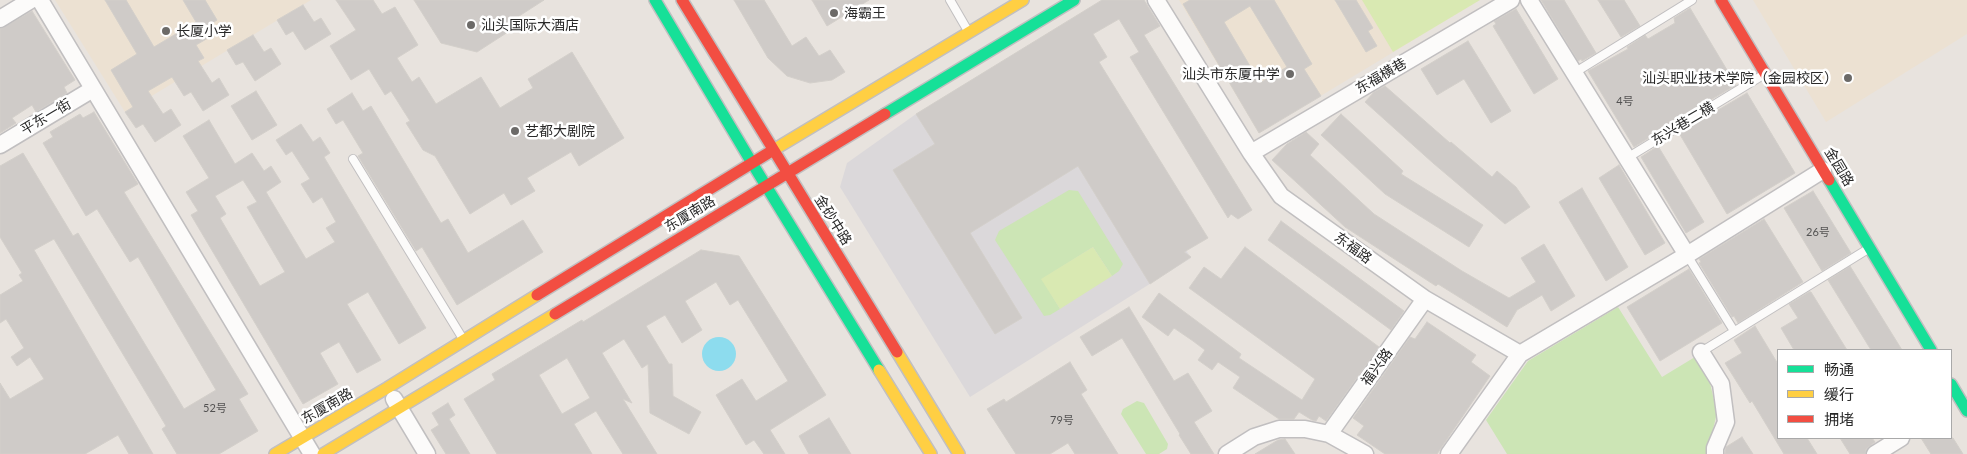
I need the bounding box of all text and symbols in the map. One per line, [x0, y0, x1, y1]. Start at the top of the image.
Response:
place label: 海霸王 [844, 5, 886, 21]
marker: 海霸王 [828, 7, 840, 19]
place label: 汕头国际大酒店 [481, 17, 579, 33]
marker: 汕头国际大酒店 [465, 19, 477, 31]
place label: 长厦小学 [176, 23, 232, 39]
marker: 长厦小学 [160, 25, 172, 37]
street label: 东福横巷 [1353, 55, 1409, 97]
place label: 汕头市东厦中学 [1182, 66, 1280, 82]
marker: 汕头市东厦中学 [1284, 68, 1296, 80]
place label: 汕头职业技术学院（金园校区） [1642, 70, 1838, 86]
marker: 汕头职业技术学院（金园校区） [1842, 72, 1854, 84]
house number: 4号 [1616, 94, 1634, 108]
street label: 平东一街 [18, 95, 74, 139]
street label: 东兴巷二横 [1649, 99, 1717, 149]
place label: 艺都大剧院 [525, 123, 595, 139]
marker: 艺都大剧院 [509, 125, 521, 137]
street label: 金园路 [1821, 145, 1857, 189]
street label: 东厦南路 [662, 192, 718, 236]
street label: 金砂中路 [811, 192, 855, 248]
house number: 26号 [1806, 225, 1830, 239]
street label: 东福路 [1331, 229, 1375, 267]
street label: 福兴路 [1358, 345, 1396, 389]
legend [1777, 349, 1952, 439]
text: 畅通 [1824, 360, 1854, 378]
street label: 东厦南路 [299, 385, 355, 427]
text: 缓行 [1824, 385, 1854, 403]
house number: 52号 [203, 401, 227, 415]
text: 拥堵 [1824, 410, 1854, 428]
house number: 79号 [1050, 413, 1074, 427]

